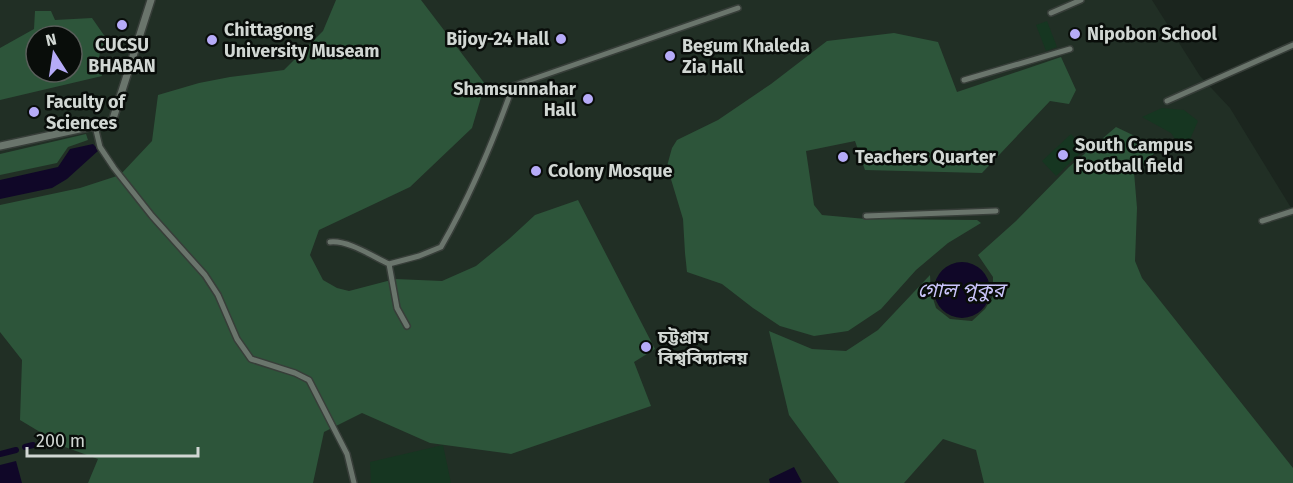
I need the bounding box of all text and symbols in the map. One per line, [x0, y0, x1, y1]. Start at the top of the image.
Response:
marker: CUCSU BHABAN [115, 18, 129, 32]
place label: Chittagong University Museam [224, 19, 379, 62]
place label: Nipobon School [1087, 23, 1218, 45]
north arrow [24, 24, 84, 84]
marker: Nipobon School [1068, 27, 1082, 41]
place label: Bijoy-24 Hall [446, 28, 550, 50]
text: N [44, 29, 58, 50]
marker: Bijoy-24 Hall [554, 32, 568, 46]
marker: Chittagong University Museam [205, 33, 219, 47]
place label: CUCSU BHABAN [88, 34, 156, 77]
place label: Begum Khaleda Zia Hall [682, 35, 810, 78]
marker: Begum Khaleda Zia Hall [663, 49, 677, 63]
place label: Shamsunnahar Hall [453, 78, 577, 121]
place label: Faculty of Sciences [46, 91, 127, 134]
marker: Shamsunnahar Hall [581, 92, 595, 106]
marker: Faculty of Sciences [27, 105, 41, 119]
place label: South Campus Football field [1075, 134, 1193, 177]
place label: Teachers Quarter [855, 146, 997, 168]
marker: South Campus Football field [1056, 148, 1070, 162]
marker: Teachers Quarter [836, 150, 850, 164]
place label: Colony Mosque [548, 160, 673, 182]
marker: Colony Mosque [529, 164, 543, 178]
water label: গোল পুকুর [918, 278, 1008, 302]
place label: চট্টগ্রাম বিশ্ববিদ্যালয় [657, 326, 748, 369]
marker: চট্টগ্রাম বিশ্ববিদ্যালয় [639, 340, 653, 354]
scale bar [27, 420, 198, 458]
text: 200 m [36, 430, 85, 452]

